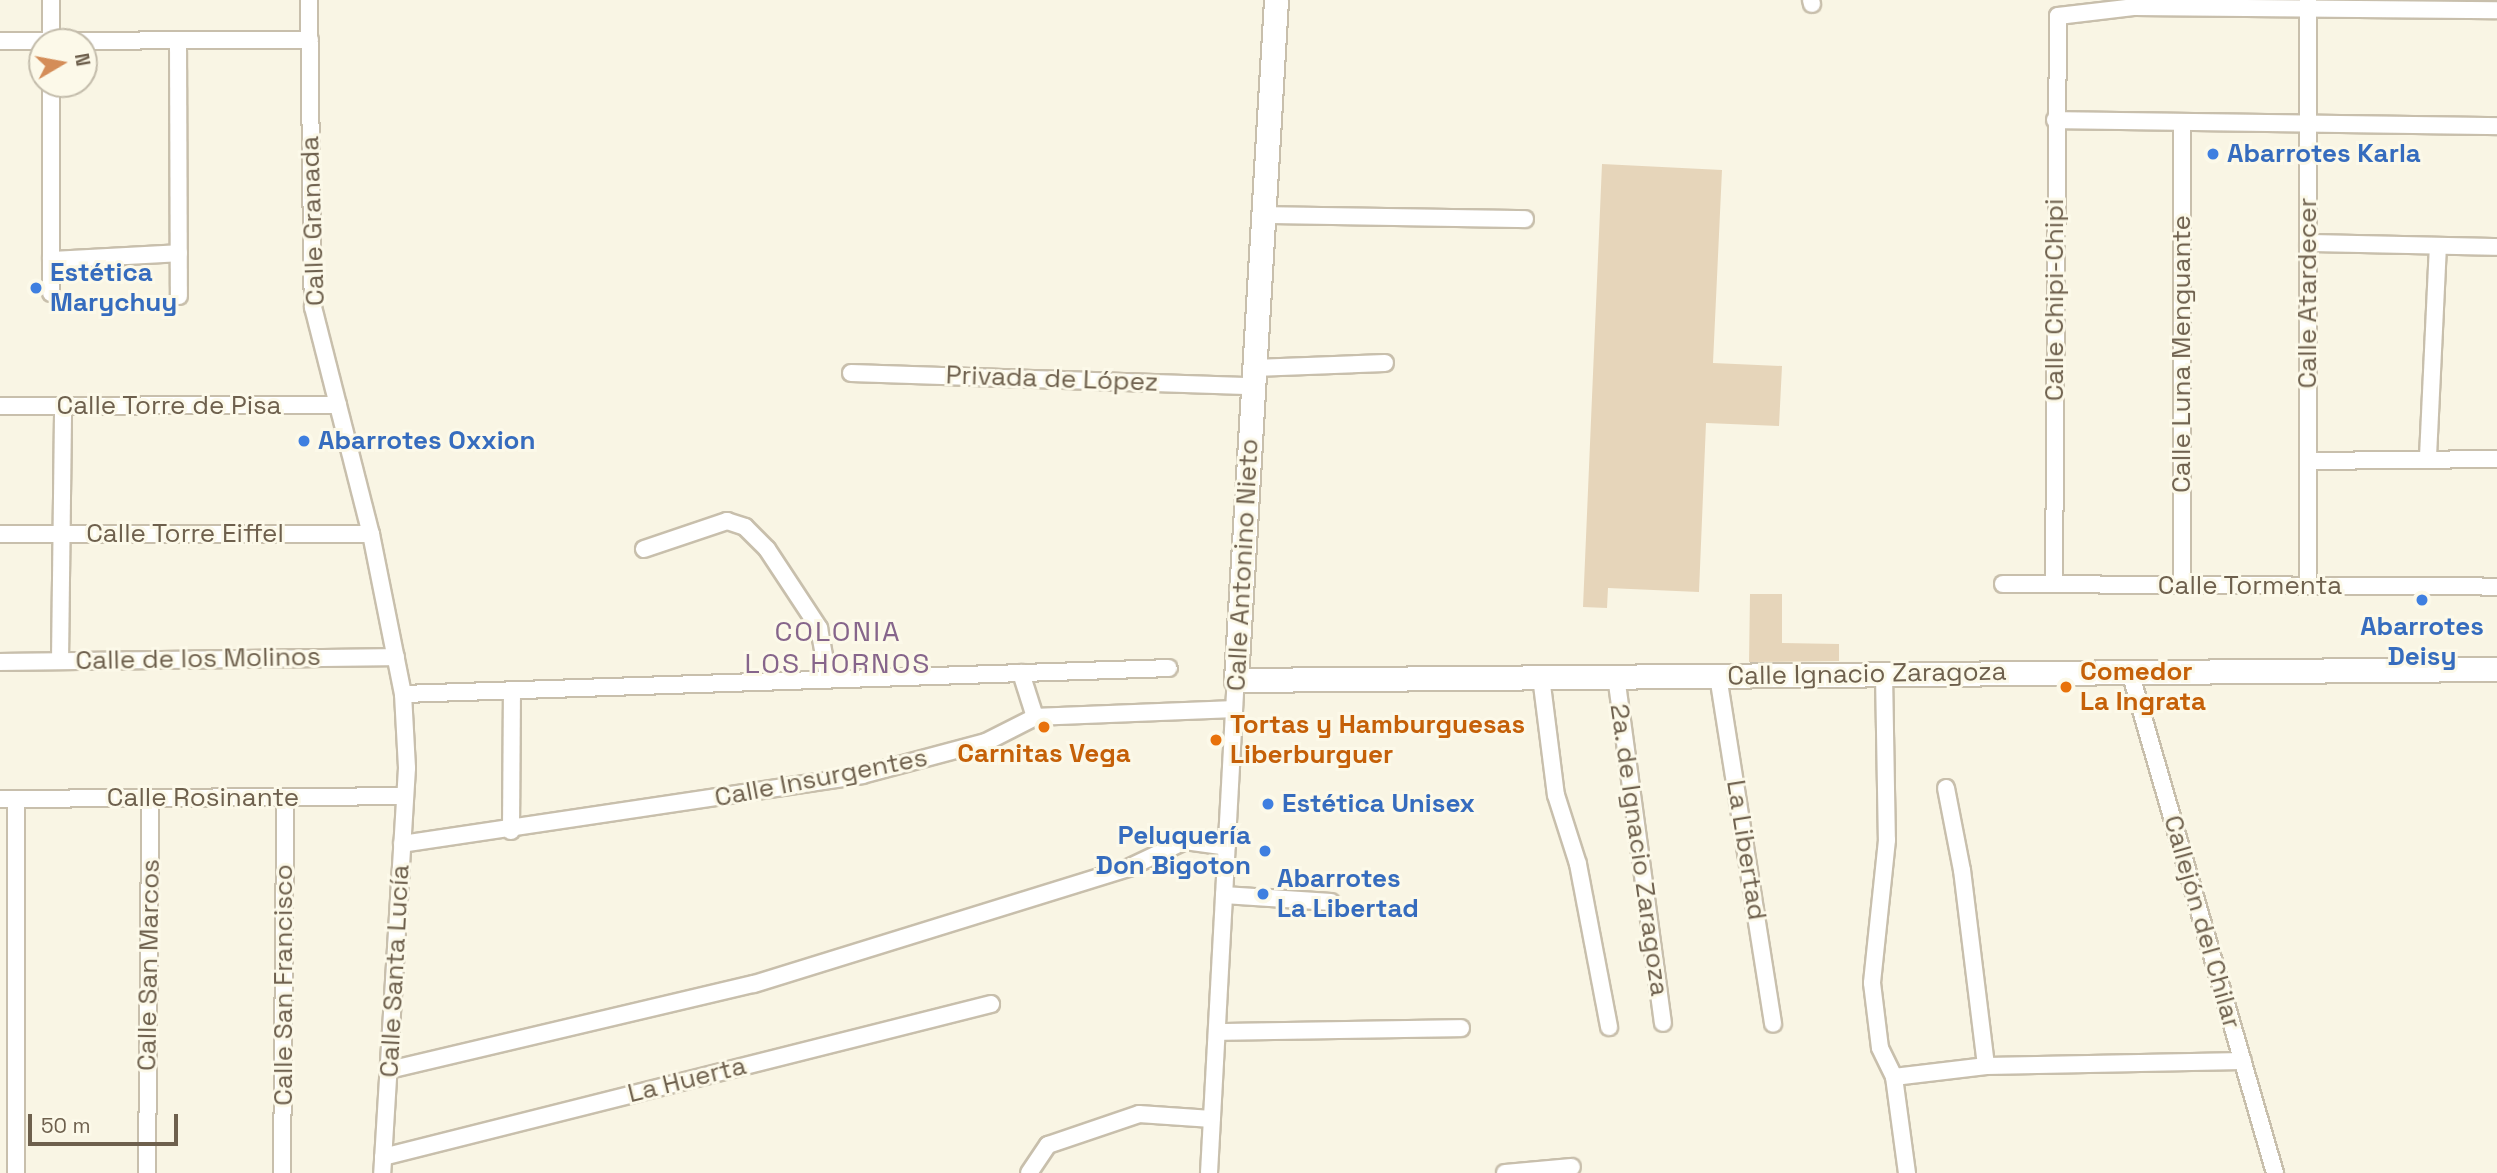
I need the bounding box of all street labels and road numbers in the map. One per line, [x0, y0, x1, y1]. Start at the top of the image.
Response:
street label: Calle Granada [294, 135, 332, 307]
street label: Calle Atardecer [2292, 197, 2324, 389]
street label: Calle Chipi-Chipi [2039, 199, 2071, 401]
street label: Calle Luna Menguante [2166, 215, 2198, 493]
street label: Privada de López [945, 360, 1159, 398]
street label: Calle Torre de Pisa [56, 390, 282, 422]
street label: Calle Antonino Nieto [1221, 438, 1265, 692]
street label: Calle Torre Eiffel [86, 518, 284, 550]
street label: Calle Tormenta [2157, 570, 2343, 602]
street label: Calle de los Molinos [75, 641, 321, 677]
street label: Calle Ignacio Zaragoza [1727, 656, 2007, 692]
street label: 2a. de Ignacio Zaragoza [1603, 701, 1675, 999]
street label: Calle Insurgentes [712, 742, 930, 814]
street label: La Libertad [1720, 778, 1772, 922]
street label: Calle Rosinante [107, 782, 299, 814]
street label: Callejón del Chilar [2157, 812, 2247, 1032]
street label: Calle San Marcos [132, 859, 166, 1071]
street label: Calle San Francisco [268, 864, 300, 1106]
street label: Calle Santa Lucía [374, 864, 416, 1078]
street label: La Huerta [625, 1050, 749, 1110]

